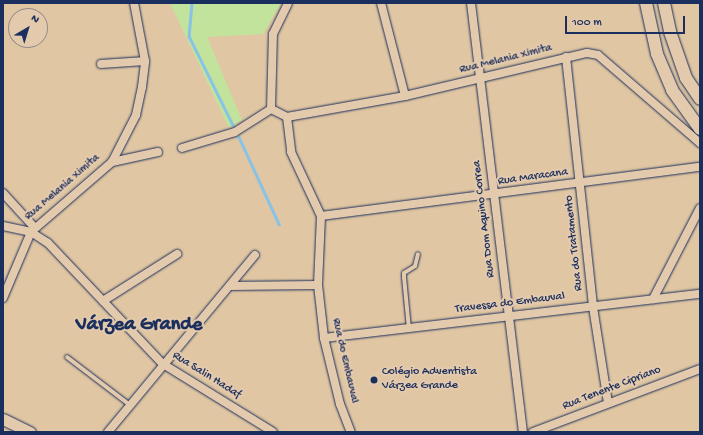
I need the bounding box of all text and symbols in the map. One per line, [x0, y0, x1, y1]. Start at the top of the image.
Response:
north arrow [8, 8, 48, 48]
scale bar [567, 8, 687, 34]
text: N [28, 12, 41, 26]
text: 100 m [572, 16, 602, 30]
street label: Rua Melania Ximita [458, 42, 554, 78]
street label: Rua Melania Ximita [23, 152, 103, 224]
street label: Rua Dom Aquino Correa [471, 159, 499, 279]
street label: Rua Maracana [497, 166, 569, 190]
street label: Rua do Tratamento [563, 194, 587, 292]
street label: Travessa do Embauval [454, 290, 566, 318]
district label: Várzea Grande [76, 313, 202, 337]
street label: Rua do Embauval [327, 317, 361, 405]
street label: Rua Salin Hadaf [169, 349, 243, 403]
street label: Rua Tenente Cipriano [561, 364, 663, 414]
place label: Colégio Adventista Várzea Grande [382, 366, 477, 394]
marker: Colégio Adventista Várzea Grande [369, 375, 379, 385]

